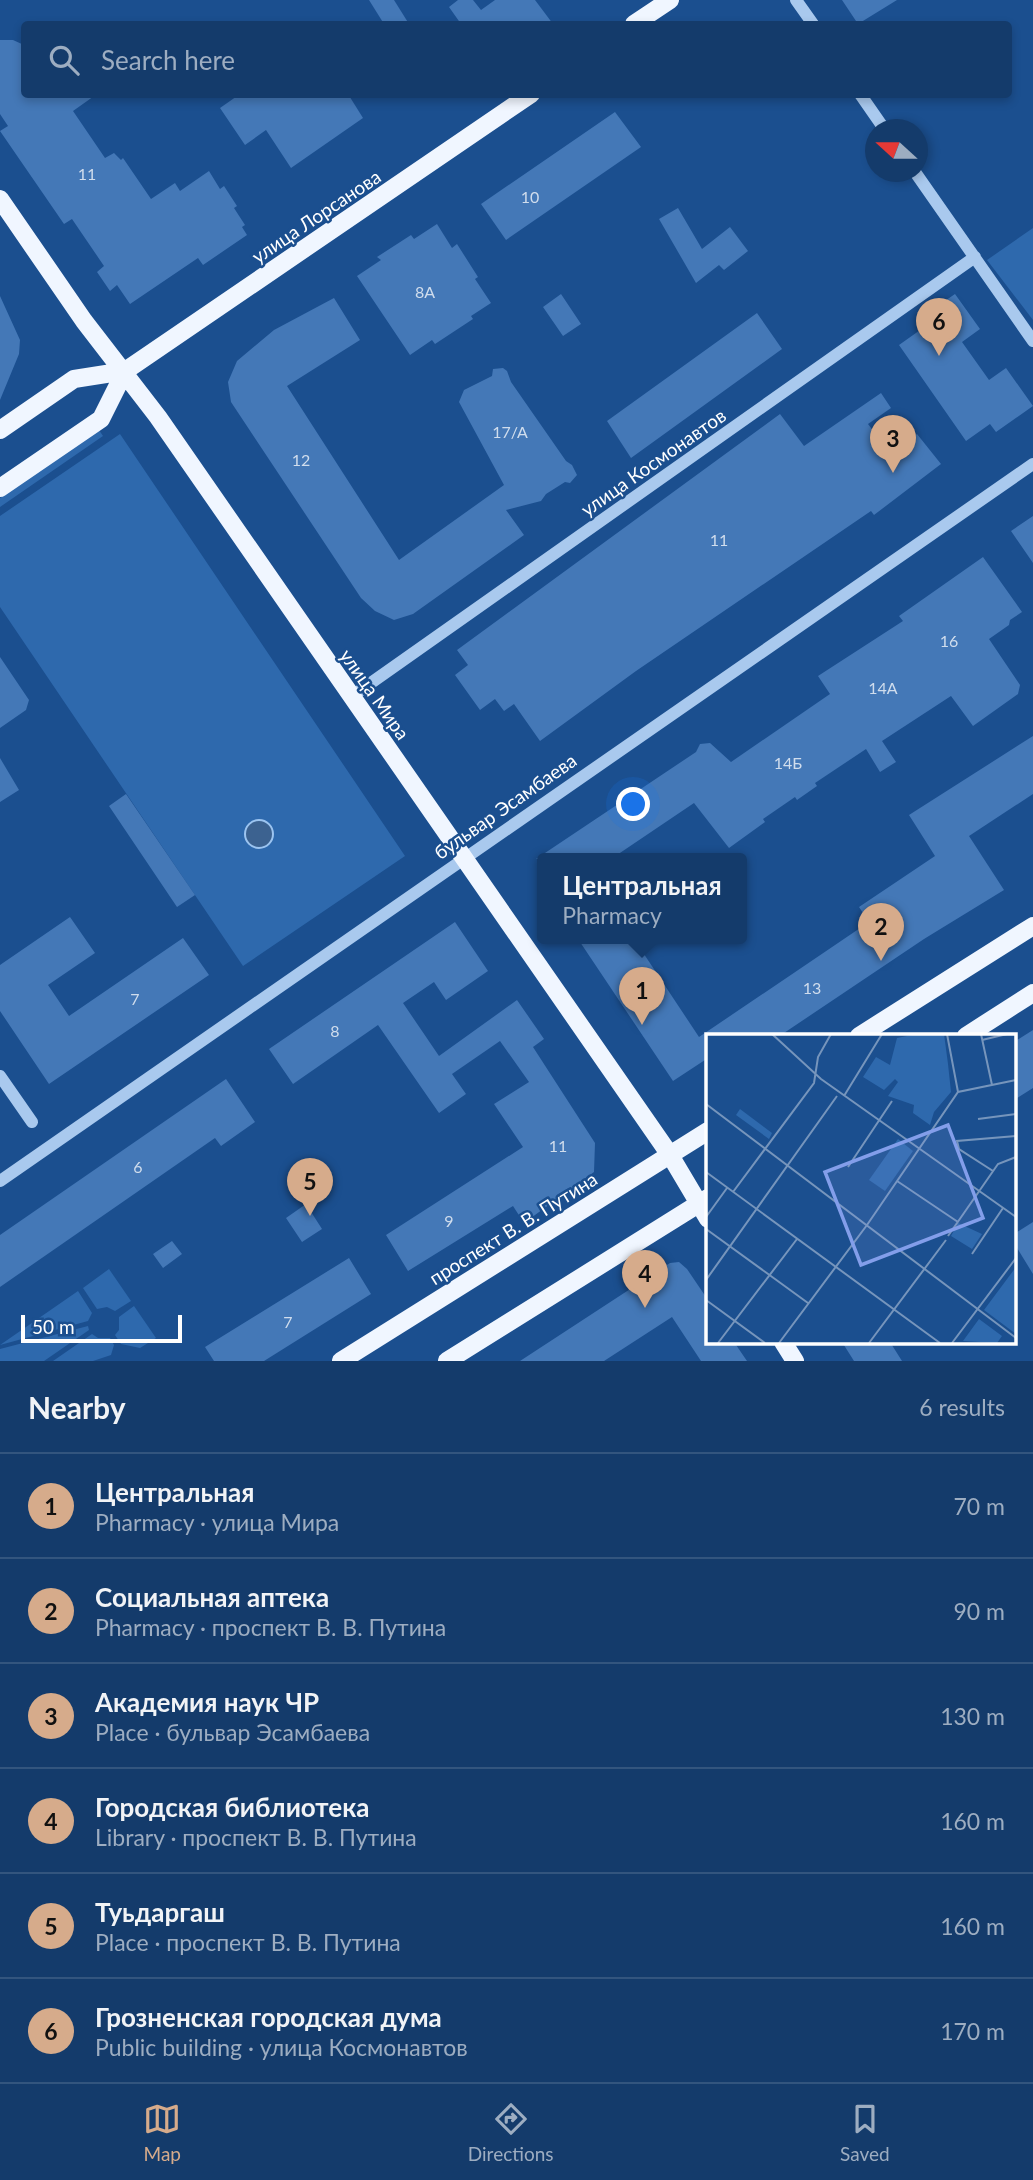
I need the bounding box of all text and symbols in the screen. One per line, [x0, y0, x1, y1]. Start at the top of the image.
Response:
search box [21, 21, 1012, 98]
icon: search [45, 41, 83, 79]
text: Search here [101, 44, 235, 76]
north arrow [865, 119, 928, 182]
house number: 11 [78, 164, 96, 183]
street label: улица Лорсанова [247, 164, 385, 268]
house number: 10 [521, 187, 539, 206]
house number: 8А [415, 282, 435, 301]
pin: 6 [916, 298, 962, 356]
street label: улица Космонавтов [576, 403, 730, 521]
pin: 3 [870, 415, 916, 473]
house number: 17/А [492, 422, 528, 441]
house number: 12 [292, 450, 310, 469]
house number: 11 [710, 530, 728, 549]
house number: 16 [940, 631, 958, 650]
street label: улица Мира [335, 644, 415, 744]
house number: 14А [868, 678, 898, 697]
street label: бульвар Эсамбаева [429, 748, 581, 864]
house number: 14Б [774, 753, 802, 772]
your location [616, 787, 650, 821]
popup [537, 853, 747, 944]
text: Центральная [562, 869, 722, 901]
text: Pharmacy [562, 901, 662, 929]
pin: 2 [858, 903, 904, 961]
pin: 1 [619, 967, 665, 1025]
house number: 13 [803, 978, 821, 997]
house number: 7 [130, 989, 140, 1008]
house number: 8 [330, 1021, 340, 1040]
inset map [706, 1034, 1016, 1344]
house number: 11 [549, 1136, 567, 1155]
house number: 6 [133, 1157, 143, 1176]
pin: 5 [287, 1158, 333, 1216]
street label: проспект В. В. Путина [425, 1167, 601, 1289]
house number: 9 [444, 1211, 454, 1230]
pin: 4 [622, 1250, 668, 1308]
scale bar [21, 1312, 182, 1344]
house number: 7 [283, 1312, 293, 1331]
text: 50 m [32, 1315, 75, 1338]
text: Nearby [28, 1389, 126, 1425]
text: 6 results [919, 1393, 1005, 1421]
text: Центральная [95, 1476, 254, 1508]
text: 1 [44, 1492, 58, 1520]
text: 70 m [954, 1492, 1005, 1520]
text: Pharmacy · улица Мира [95, 1508, 339, 1536]
text: Социальная аптека [95, 1581, 329, 1613]
text: 2 [44, 1597, 58, 1625]
text: 90 m [954, 1597, 1005, 1625]
text: Pharmacy · проспект В. В. Путина [95, 1613, 446, 1641]
text: Академия наук ЧР [95, 1686, 319, 1718]
text: 3 [44, 1702, 58, 1730]
text: 130 m [940, 1702, 1005, 1730]
text: Place · бульвар Эсамбаева [95, 1718, 370, 1746]
text: Городская библиотека [95, 1791, 370, 1823]
text: 4 [44, 1807, 58, 1835]
text: 160 m [940, 1807, 1005, 1835]
text: Library · проспект В. В. Путина [95, 1823, 417, 1851]
text: Туьдаргаш [95, 1896, 225, 1928]
text: 5 [44, 1912, 58, 1940]
text: 160 m [940, 1912, 1005, 1940]
text: Place · проспект В. В. Путина [95, 1928, 401, 1956]
text: Грозненская городская дума [95, 2001, 442, 2033]
text: 6 [44, 2017, 58, 2045]
text: 170 m [940, 2017, 1005, 2045]
text: Public building · улица Космонавтов [95, 2033, 468, 2061]
tab: Map [143, 2100, 181, 2165]
tab: Directions [468, 2100, 554, 2165]
tab: Saved [840, 2100, 890, 2165]

